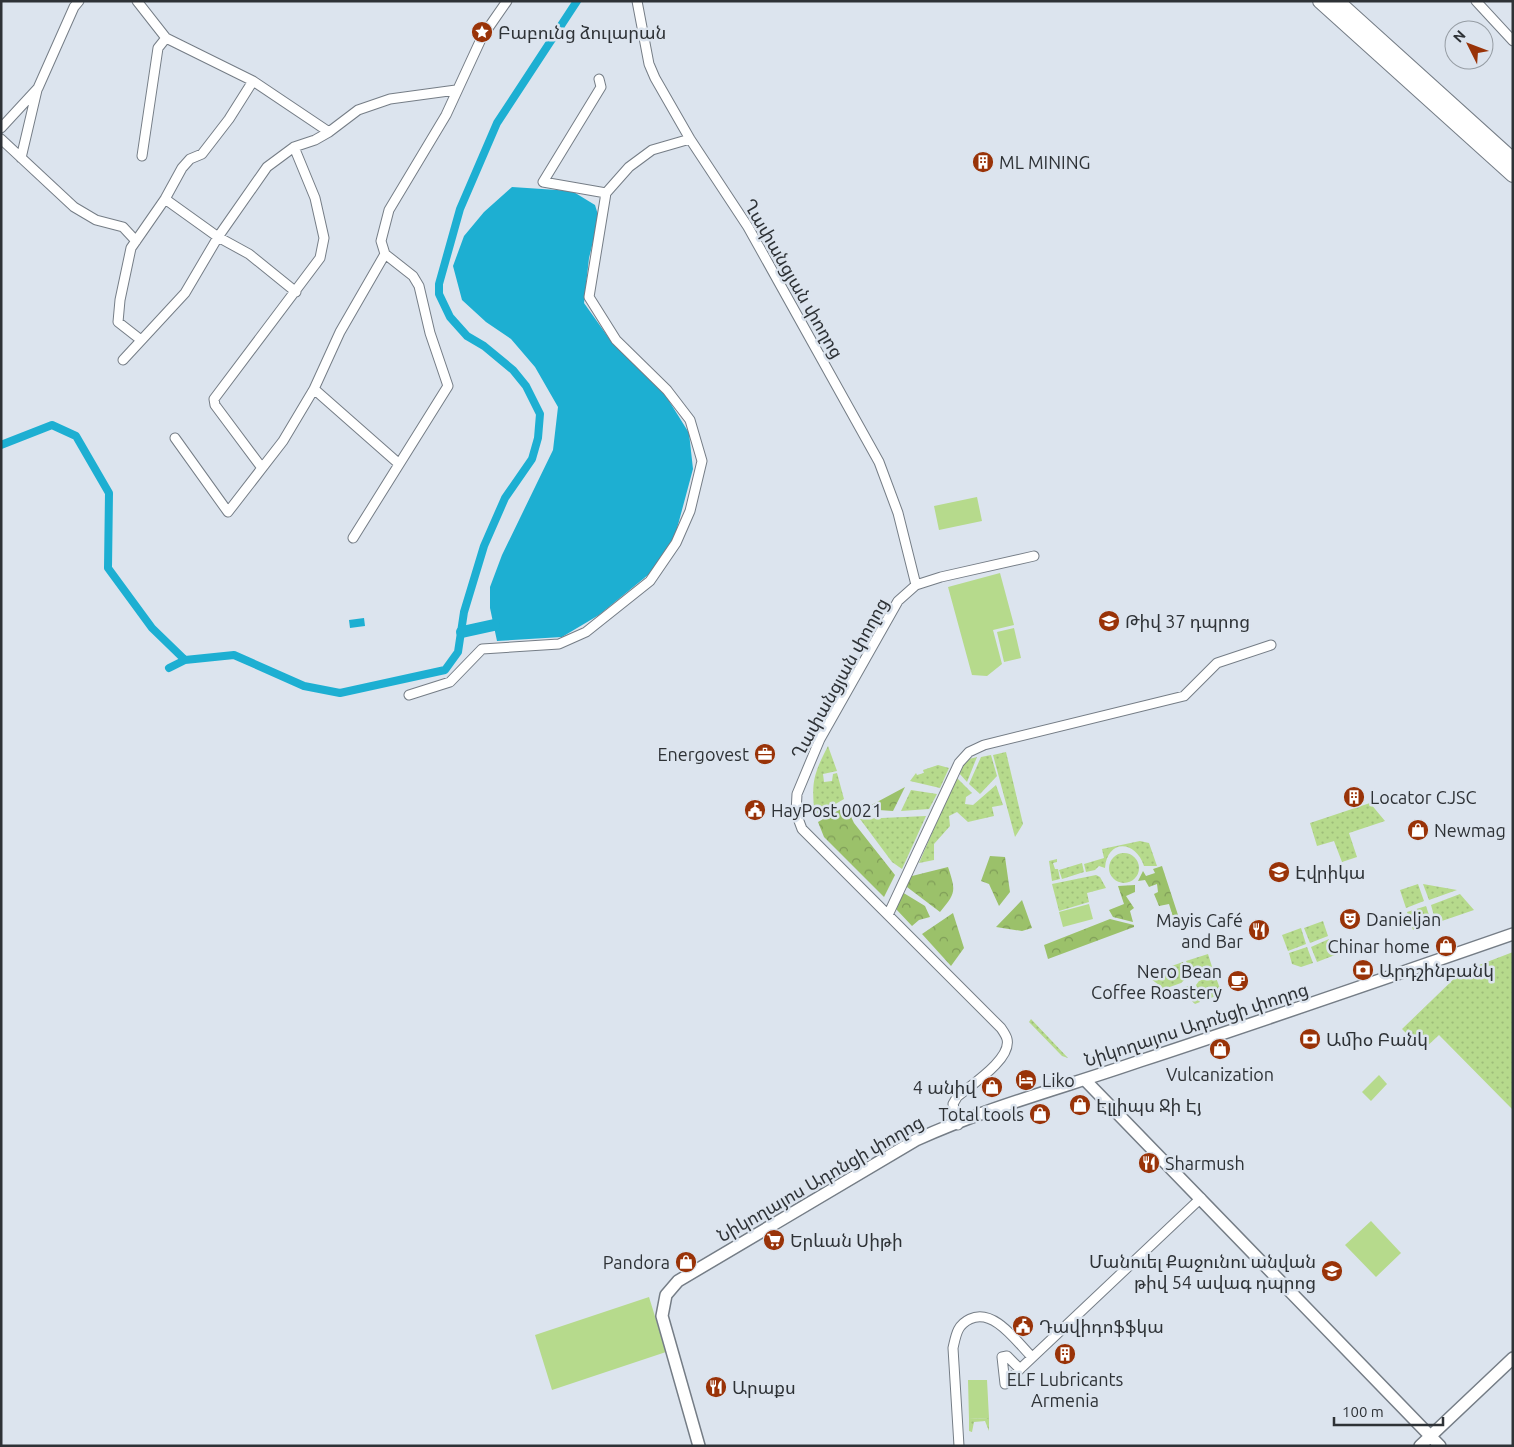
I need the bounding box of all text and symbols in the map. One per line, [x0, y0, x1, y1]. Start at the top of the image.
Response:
place icon: Բաբունց ձուլարան [470, 20, 494, 44]
north arrow [1444, 20, 1494, 70]
place label: Բաբունց ձուլարան [498, 22, 666, 43]
text: N [1450, 27, 1469, 46]
building icon: ML MINING [971, 150, 995, 174]
place label: ML MINING [999, 152, 1090, 172]
street label: Ղափանցյան փողոց [739, 195, 848, 362]
street label: Ղափանցյան փողոց [786, 594, 892, 762]
school or university icon: Թիվ 37 դպրոց [1097, 609, 1121, 633]
place label: Թիվ 37 դպրոց [1125, 611, 1250, 632]
office icon: Energovest [753, 742, 777, 766]
place label: Energovest [657, 744, 749, 764]
building icon: Locator CJSC [1342, 785, 1366, 809]
place label: Locator CJSC [1370, 787, 1477, 807]
public building icon: HayPost 0021 [743, 798, 767, 822]
place label: HayPost 0021 [771, 800, 882, 820]
shop icon: Newmag [1406, 818, 1430, 842]
place label: Newmag [1434, 820, 1506, 840]
school or university icon: Էվրիկա [1267, 860, 1291, 884]
place label: Էվրիկա [1295, 862, 1365, 883]
theatre icon: Danieljan [1338, 907, 1362, 931]
place label: Danieljan [1366, 909, 1441, 929]
place label: Mayis Café and Bar [1156, 910, 1243, 951]
restaurant icon: Mayis Café and Bar [1247, 918, 1271, 942]
shop icon: Chinar home [1434, 934, 1458, 958]
place label: Chinar home [1328, 936, 1430, 956]
bank icon: Արդշինբանկ [1351, 958, 1375, 982]
place label: Արդշինբանկ [1379, 960, 1494, 981]
place label: Nero Bean Coffee Roastery [1091, 961, 1222, 1002]
cafe icon: Nero Bean Coffee Roastery [1226, 969, 1250, 993]
street label: Նիկողայոս Ադոնցի փողոց [1081, 978, 1311, 1071]
bank icon: Ամիօ Բանկ [1298, 1027, 1322, 1051]
place label: Ամիօ Բանկ [1326, 1029, 1428, 1050]
shop icon: Vulcanization [1208, 1037, 1232, 1061]
place label: Vulcanization [1166, 1064, 1274, 1084]
hotel icon: Liko [1014, 1068, 1038, 1092]
place label: Liko [1042, 1070, 1075, 1090]
shop icon: 4 անիվ [980, 1075, 1004, 1099]
place label: 4 անիվ [913, 1077, 977, 1098]
shop icon: Էլլիպս Ջի Էյ [1068, 1093, 1092, 1117]
place label: Էլլիպս Ջի Էյ [1096, 1095, 1202, 1116]
shop icon: Total tools [1028, 1102, 1052, 1126]
place label: Total tools [939, 1104, 1024, 1124]
street label: Նիկողայոս Ադոնցի փողոց [714, 1111, 927, 1246]
restaurant icon: Sharmush [1137, 1151, 1161, 1175]
place label: Sharmush [1165, 1153, 1245, 1173]
supermarket icon: Երևան Սիթի [762, 1228, 786, 1252]
place label: Երևան Սիթի [790, 1230, 903, 1251]
shop icon: Pandora [674, 1250, 698, 1274]
place label: Մանուել Քաջունու անվան թիվ 54 ավագ դպրոց [1089, 1251, 1316, 1293]
place label: Pandora [603, 1252, 670, 1272]
school or university icon: Մանուել Քաջունու անվան թիվ 54 ավագ դպրոց [1320, 1259, 1344, 1283]
public building icon: Դավիդոֆֆկա [1011, 1314, 1035, 1338]
place label: Դավիդոֆֆկա [1039, 1316, 1164, 1337]
building icon: ELF Lubricants Armenia [1053, 1342, 1077, 1366]
place label: ELF Lubricants Armenia [1007, 1369, 1124, 1410]
restaurant icon: Արաքս [704, 1375, 728, 1399]
place label: Արաքս [732, 1377, 796, 1398]
scale bar [1334, 1394, 1443, 1426]
text: 100 m [1342, 1403, 1384, 1420]

